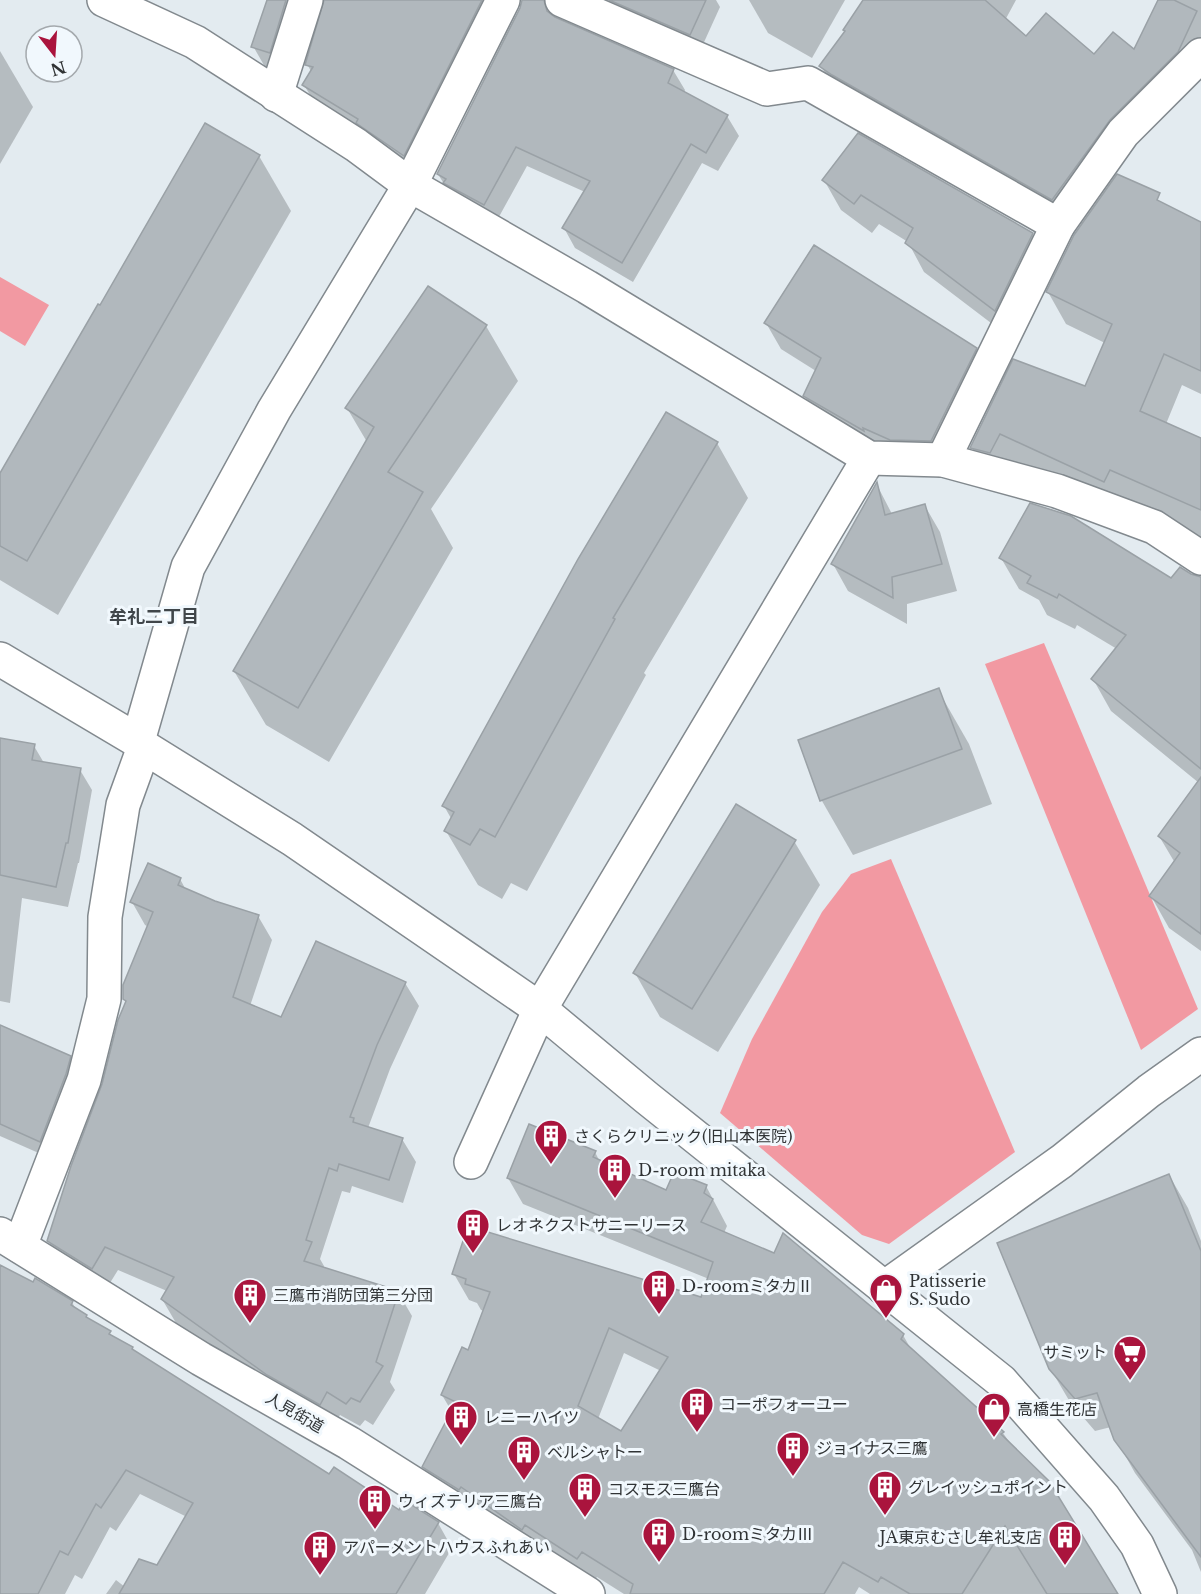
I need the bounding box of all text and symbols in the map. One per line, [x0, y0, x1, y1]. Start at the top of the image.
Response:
north arrow [24, 24, 84, 84]
text: N [48, 57, 69, 80]
district label: 牟礼二丁目 [109, 606, 199, 628]
building icon: さくらクリニック(旧山本医院) [533, 1118, 569, 1165]
place label: さくらクリニック(旧山本医院) [574, 1126, 793, 1146]
building icon: D-room mitaka [597, 1152, 633, 1199]
place label: D-room mitaka [638, 1160, 766, 1180]
building icon: レオネクストサニーリース [455, 1207, 491, 1254]
place label: レオネクストサニーリース [496, 1215, 687, 1235]
building icon: D-roomミタカⅡ [641, 1268, 677, 1315]
place label: Patisserie S. Sudo [909, 1271, 986, 1309]
shop icon: Patisserie S. Sudo [868, 1272, 904, 1319]
place label: D-roomミタカⅡ [682, 1276, 813, 1296]
building icon: 三鷹市消防団第三分団 [232, 1277, 268, 1324]
place label: 三鷹市消防団第三分団 [273, 1285, 433, 1305]
supermarket icon: サミット [1112, 1334, 1148, 1381]
place label: サミット [1043, 1342, 1107, 1362]
building icon: コーポフォーユー [679, 1386, 715, 1433]
street label: 人見街道 [262, 1387, 328, 1437]
shop icon: 高橋生花店 [976, 1391, 1012, 1438]
place label: コーポフォーユー [720, 1394, 848, 1414]
building icon: レニーハイツ [443, 1399, 479, 1446]
place label: 高橋生花店 [1017, 1399, 1097, 1419]
place label: レニーハイツ [484, 1407, 579, 1427]
building icon: ジョイナス三鷹 [775, 1430, 811, 1477]
building icon: ベルシャトー [506, 1434, 542, 1481]
place label: ジョイナス三鷹 [816, 1438, 928, 1458]
place label: ベルシャトー [547, 1442, 643, 1462]
building icon: グレイッシュポイント [867, 1469, 903, 1516]
building icon: コスモス三鷹台 [567, 1471, 603, 1518]
place label: グレイッシュポイント [908, 1477, 1068, 1497]
place label: コスモス三鷹台 [608, 1479, 720, 1499]
building icon: ウィズテリア三鷹台 [357, 1483, 393, 1530]
place label: ウィズテリア三鷹台 [398, 1491, 542, 1511]
building icon: D-roomミタカⅢ [641, 1516, 677, 1563]
building icon: JA東京むさし牟礼支店 [1047, 1519, 1083, 1566]
place label: D-roomミタカⅢ [682, 1524, 813, 1544]
place label: JA東京むさし牟礼支店 [878, 1527, 1042, 1547]
building icon: アパーメントハウスふれあい [302, 1529, 338, 1576]
place label: アパーメントハウスふれあい [343, 1537, 550, 1557]

